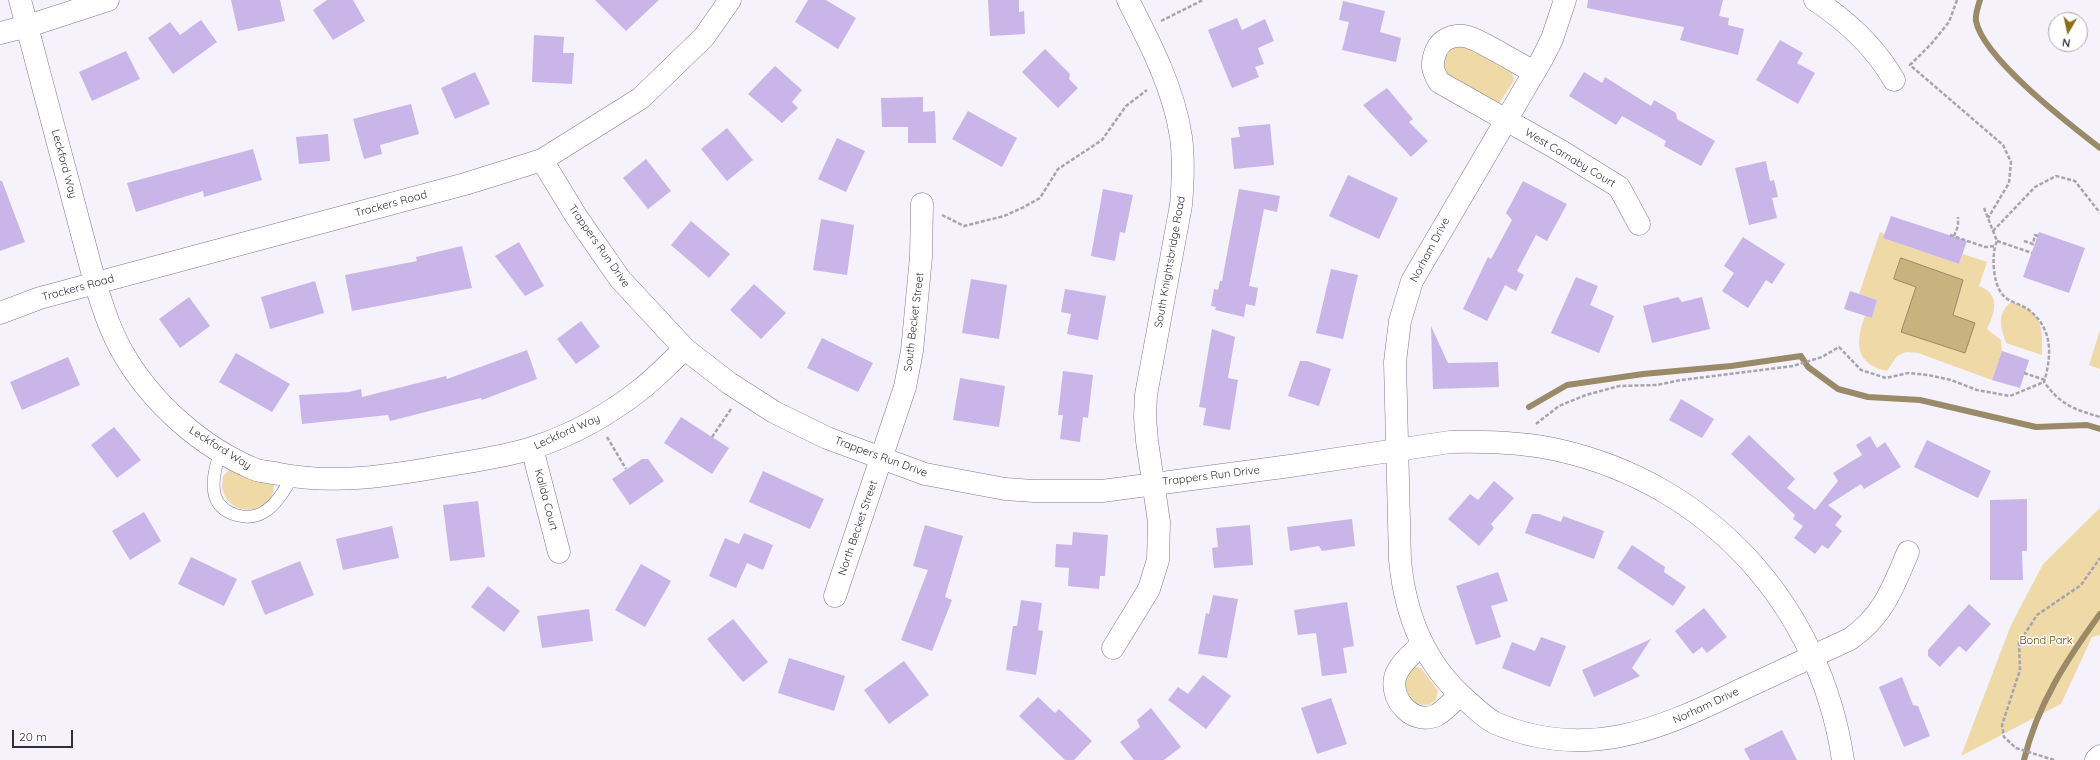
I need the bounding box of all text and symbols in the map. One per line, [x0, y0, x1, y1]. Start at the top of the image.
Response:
north arrow [2048, 12, 2088, 52]
text: N [2061, 35, 2071, 50]
street label: West Carnaby Court [1522, 126, 1618, 190]
street label: Leckford Way [48, 128, 80, 200]
street label: Trackers Road [354, 188, 428, 220]
street label: South Knightsbridge Road [1152, 195, 1188, 329]
street label: Trappers Run Drive [565, 202, 633, 290]
street label: Norham Drive [1407, 215, 1453, 285]
street label: Trackers Road [41, 272, 115, 304]
street label: South Becket Street [901, 272, 927, 372]
street label: Leckford Way [532, 412, 602, 452]
street label: Leckford Way [186, 424, 254, 472]
street label: Trappers Run Drive [833, 434, 929, 480]
street label: Trappers Run Drive [1162, 463, 1260, 489]
street label: Kalida Court [531, 468, 561, 532]
street label: North Becket Street [836, 479, 880, 577]
park label: Bond Park [2019, 634, 2073, 648]
street label: Norham Drive [1671, 685, 1741, 727]
scale bar [14, 722, 75, 748]
text: 20 m [19, 729, 47, 744]

